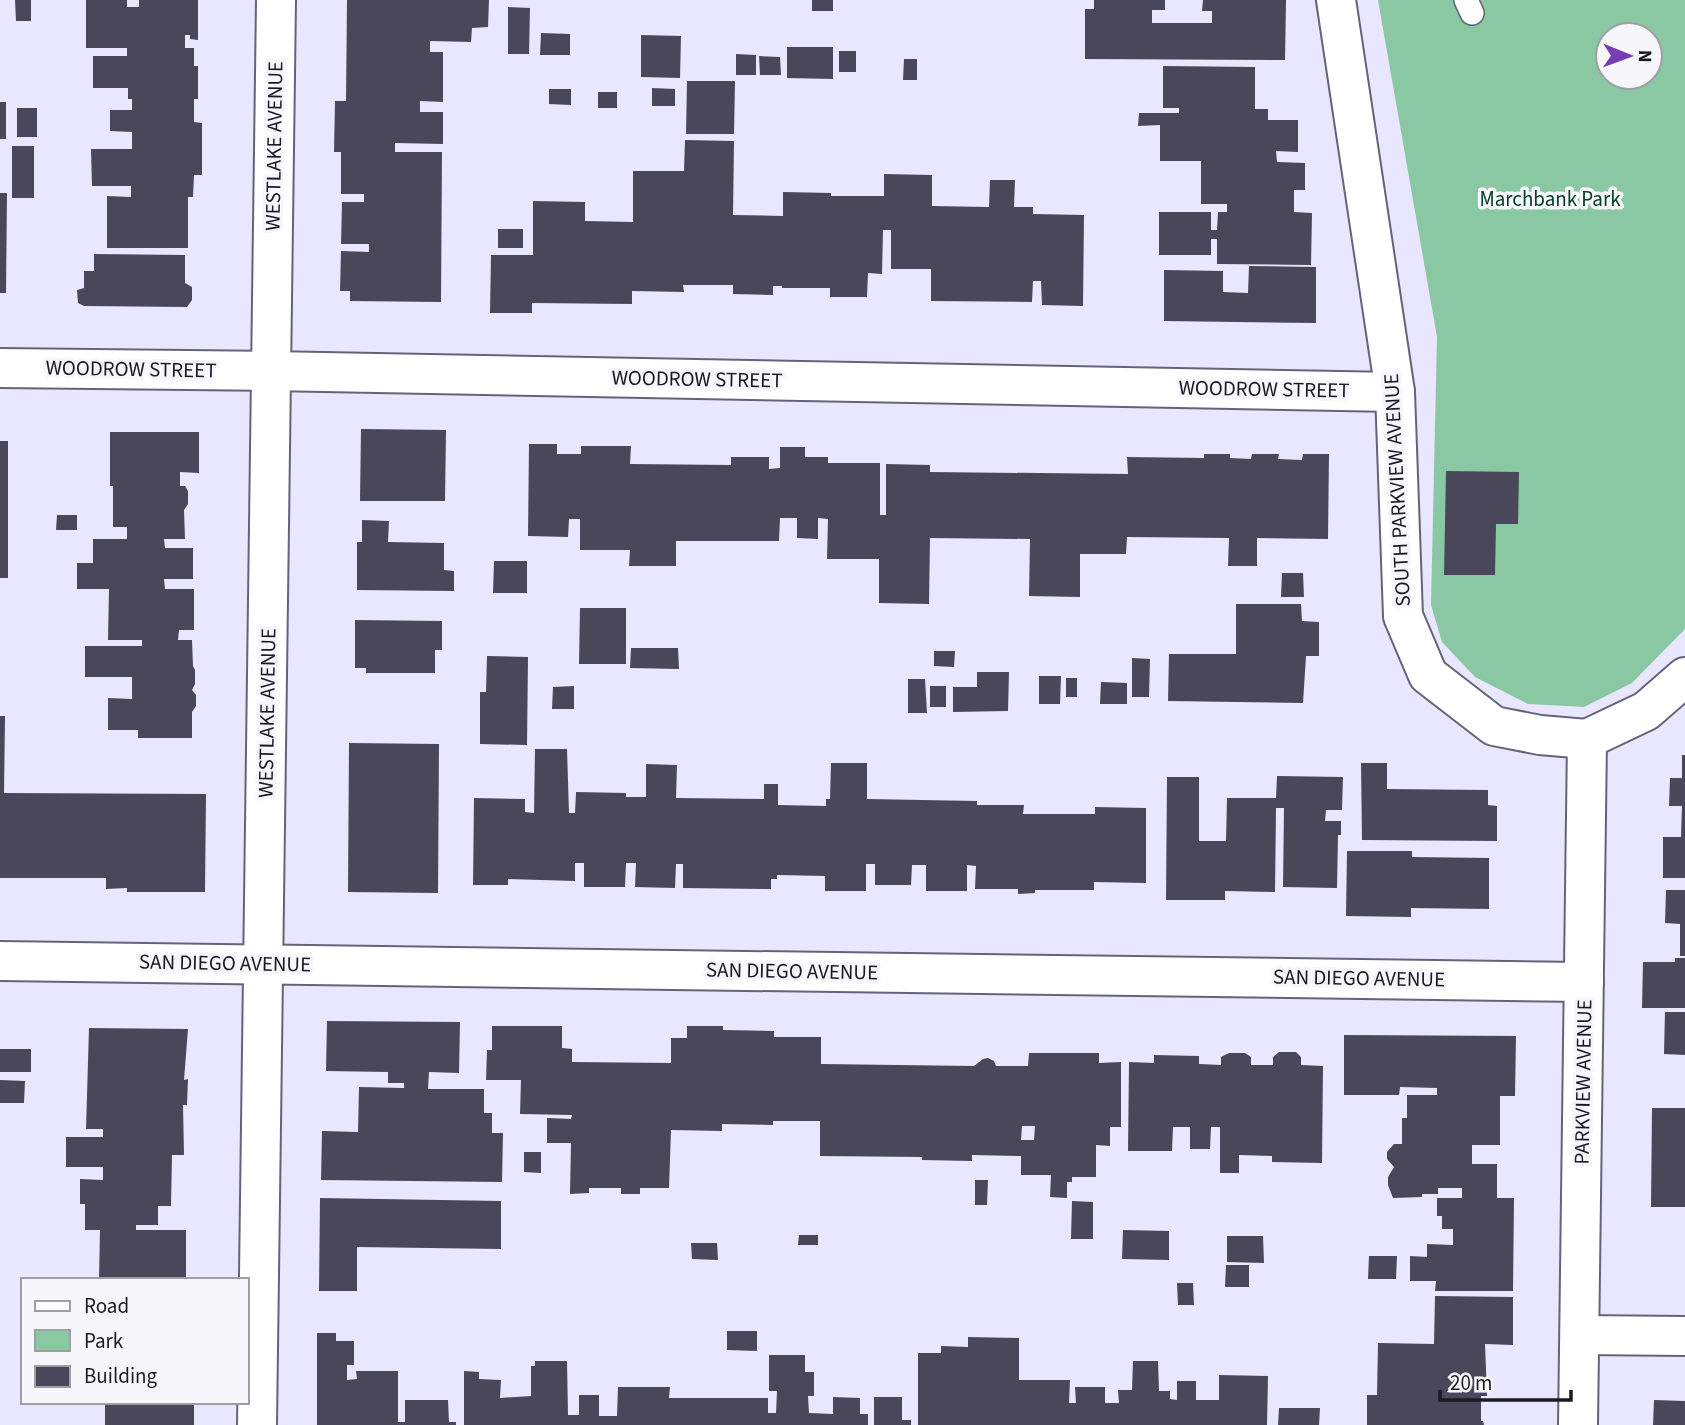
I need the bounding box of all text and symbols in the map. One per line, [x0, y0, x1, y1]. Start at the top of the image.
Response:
north arrow [1594, 21, 1664, 91]
text: N [1631, 50, 1658, 63]
street label: WESTLAKE AVENUE [258, 61, 290, 231]
park label: Marchbank Park [1479, 184, 1621, 214]
street label: WOODROW STREET [45, 353, 217, 385]
street label: WOODROW STREET [611, 363, 783, 395]
street label: WOODROW STREET [1178, 373, 1350, 405]
street label: SOUTH PARKVIEW AVENUE [1376, 373, 1418, 607]
street label: WESTLAKE AVENUE [251, 628, 283, 798]
street label: SAN DIEGO AVENUE [139, 946, 311, 980]
street label: SAN DIEGO AVENUE [706, 954, 878, 988]
street label: SAN DIEGO AVENUE [1273, 961, 1445, 995]
street label: PARKVIEW AVENUE [1567, 999, 1599, 1165]
legend [21, 1278, 248, 1404]
text: Road [84, 1291, 129, 1321]
text: Park [84, 1326, 124, 1356]
scale bar [1440, 1358, 1571, 1402]
text: Building [84, 1361, 158, 1391]
text: 20 m [1450, 1368, 1492, 1398]

